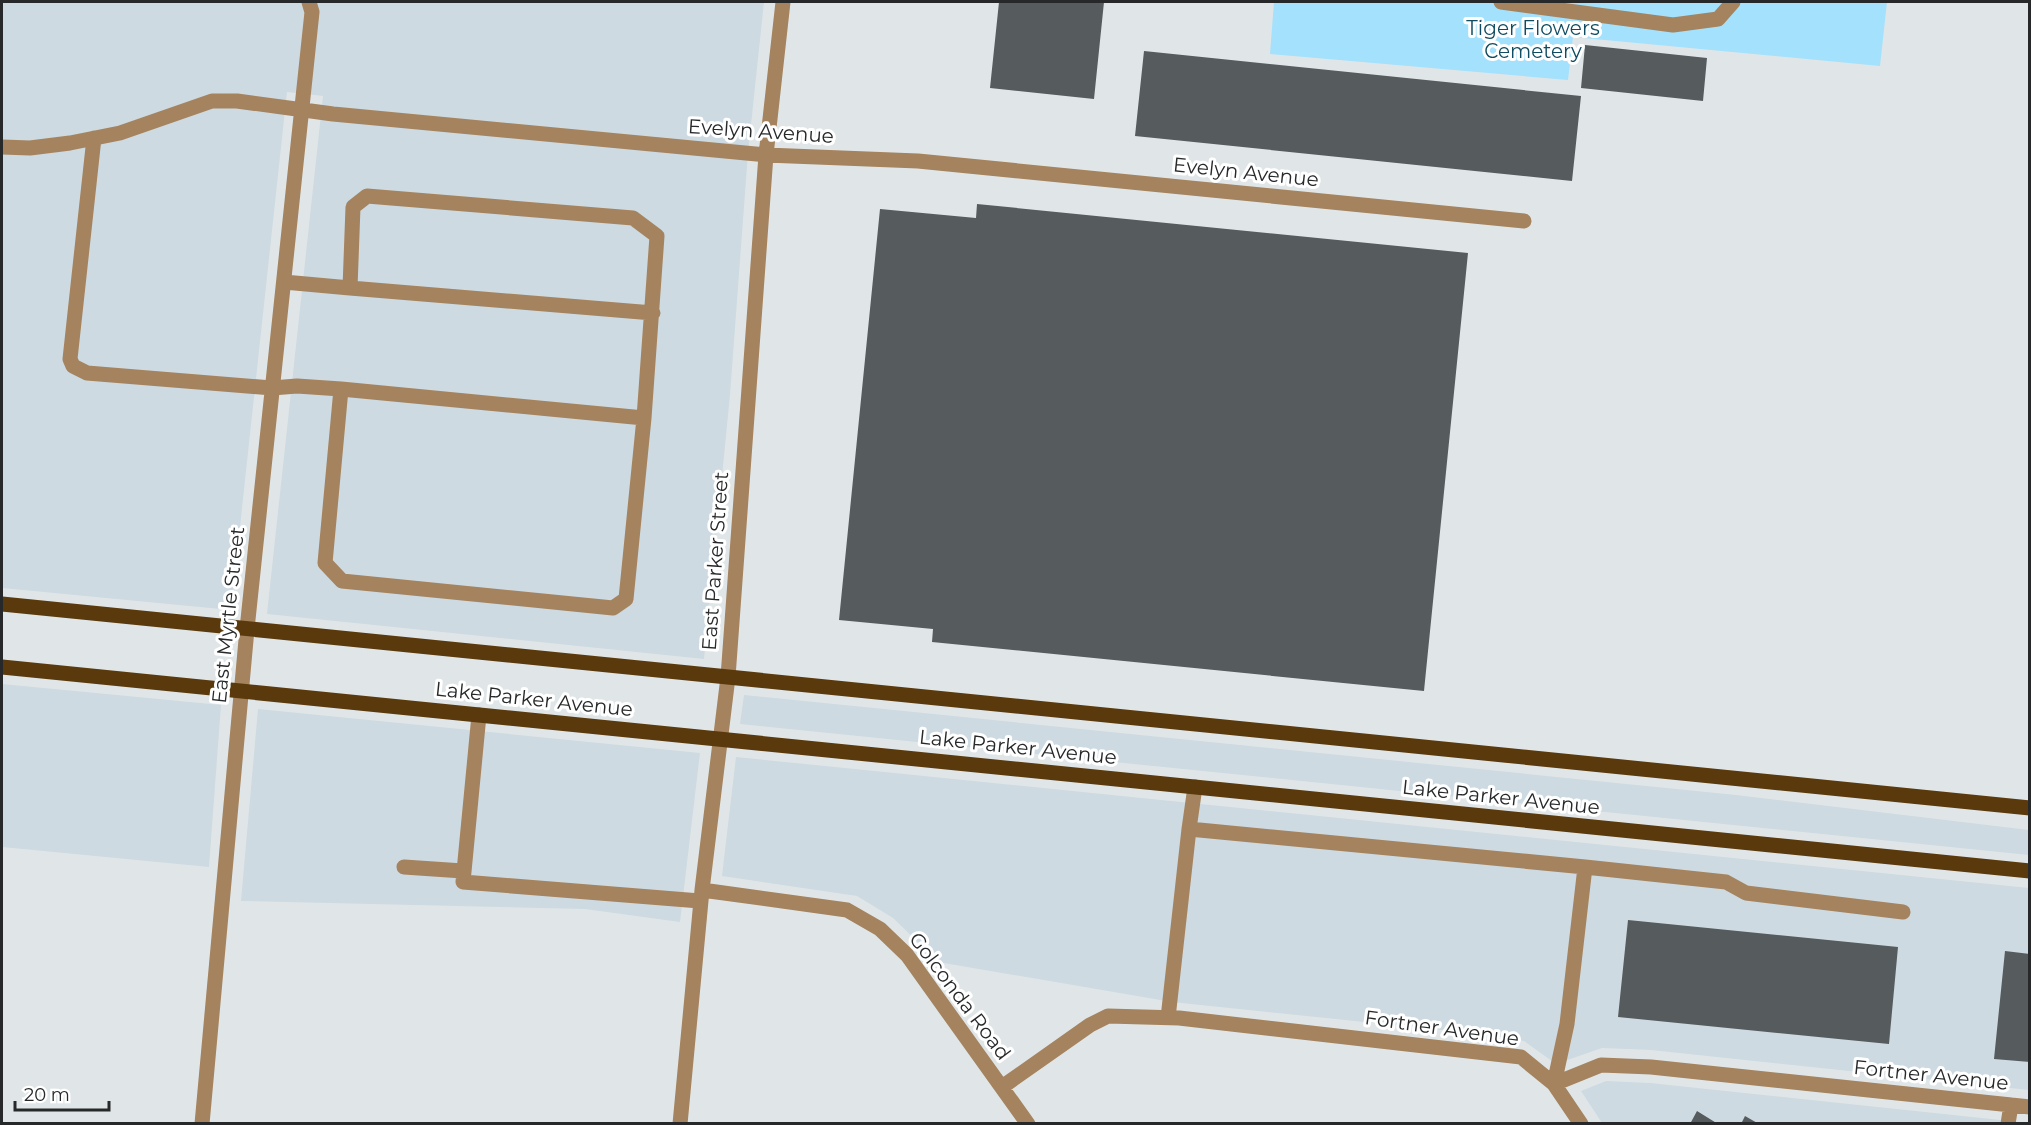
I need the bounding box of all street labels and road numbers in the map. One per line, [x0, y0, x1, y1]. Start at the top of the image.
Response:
street label: Evelyn Avenue [687, 114, 835, 148]
street label: Evelyn Avenue [1172, 152, 1320, 192]
street label: East Parker Street [697, 471, 733, 651]
street label: East Myrtle Street [207, 525, 249, 705]
street label: Lake Parker Avenue [434, 677, 634, 721]
street label: Lake Parker Avenue [918, 725, 1118, 769]
street label: Lake Parker Avenue [1401, 775, 1601, 819]
street label: Golconda Road [904, 928, 1016, 1064]
street label: Fortner Avenue [1363, 1005, 1521, 1051]
street label: Fortner Avenue [1852, 1055, 2010, 1095]

